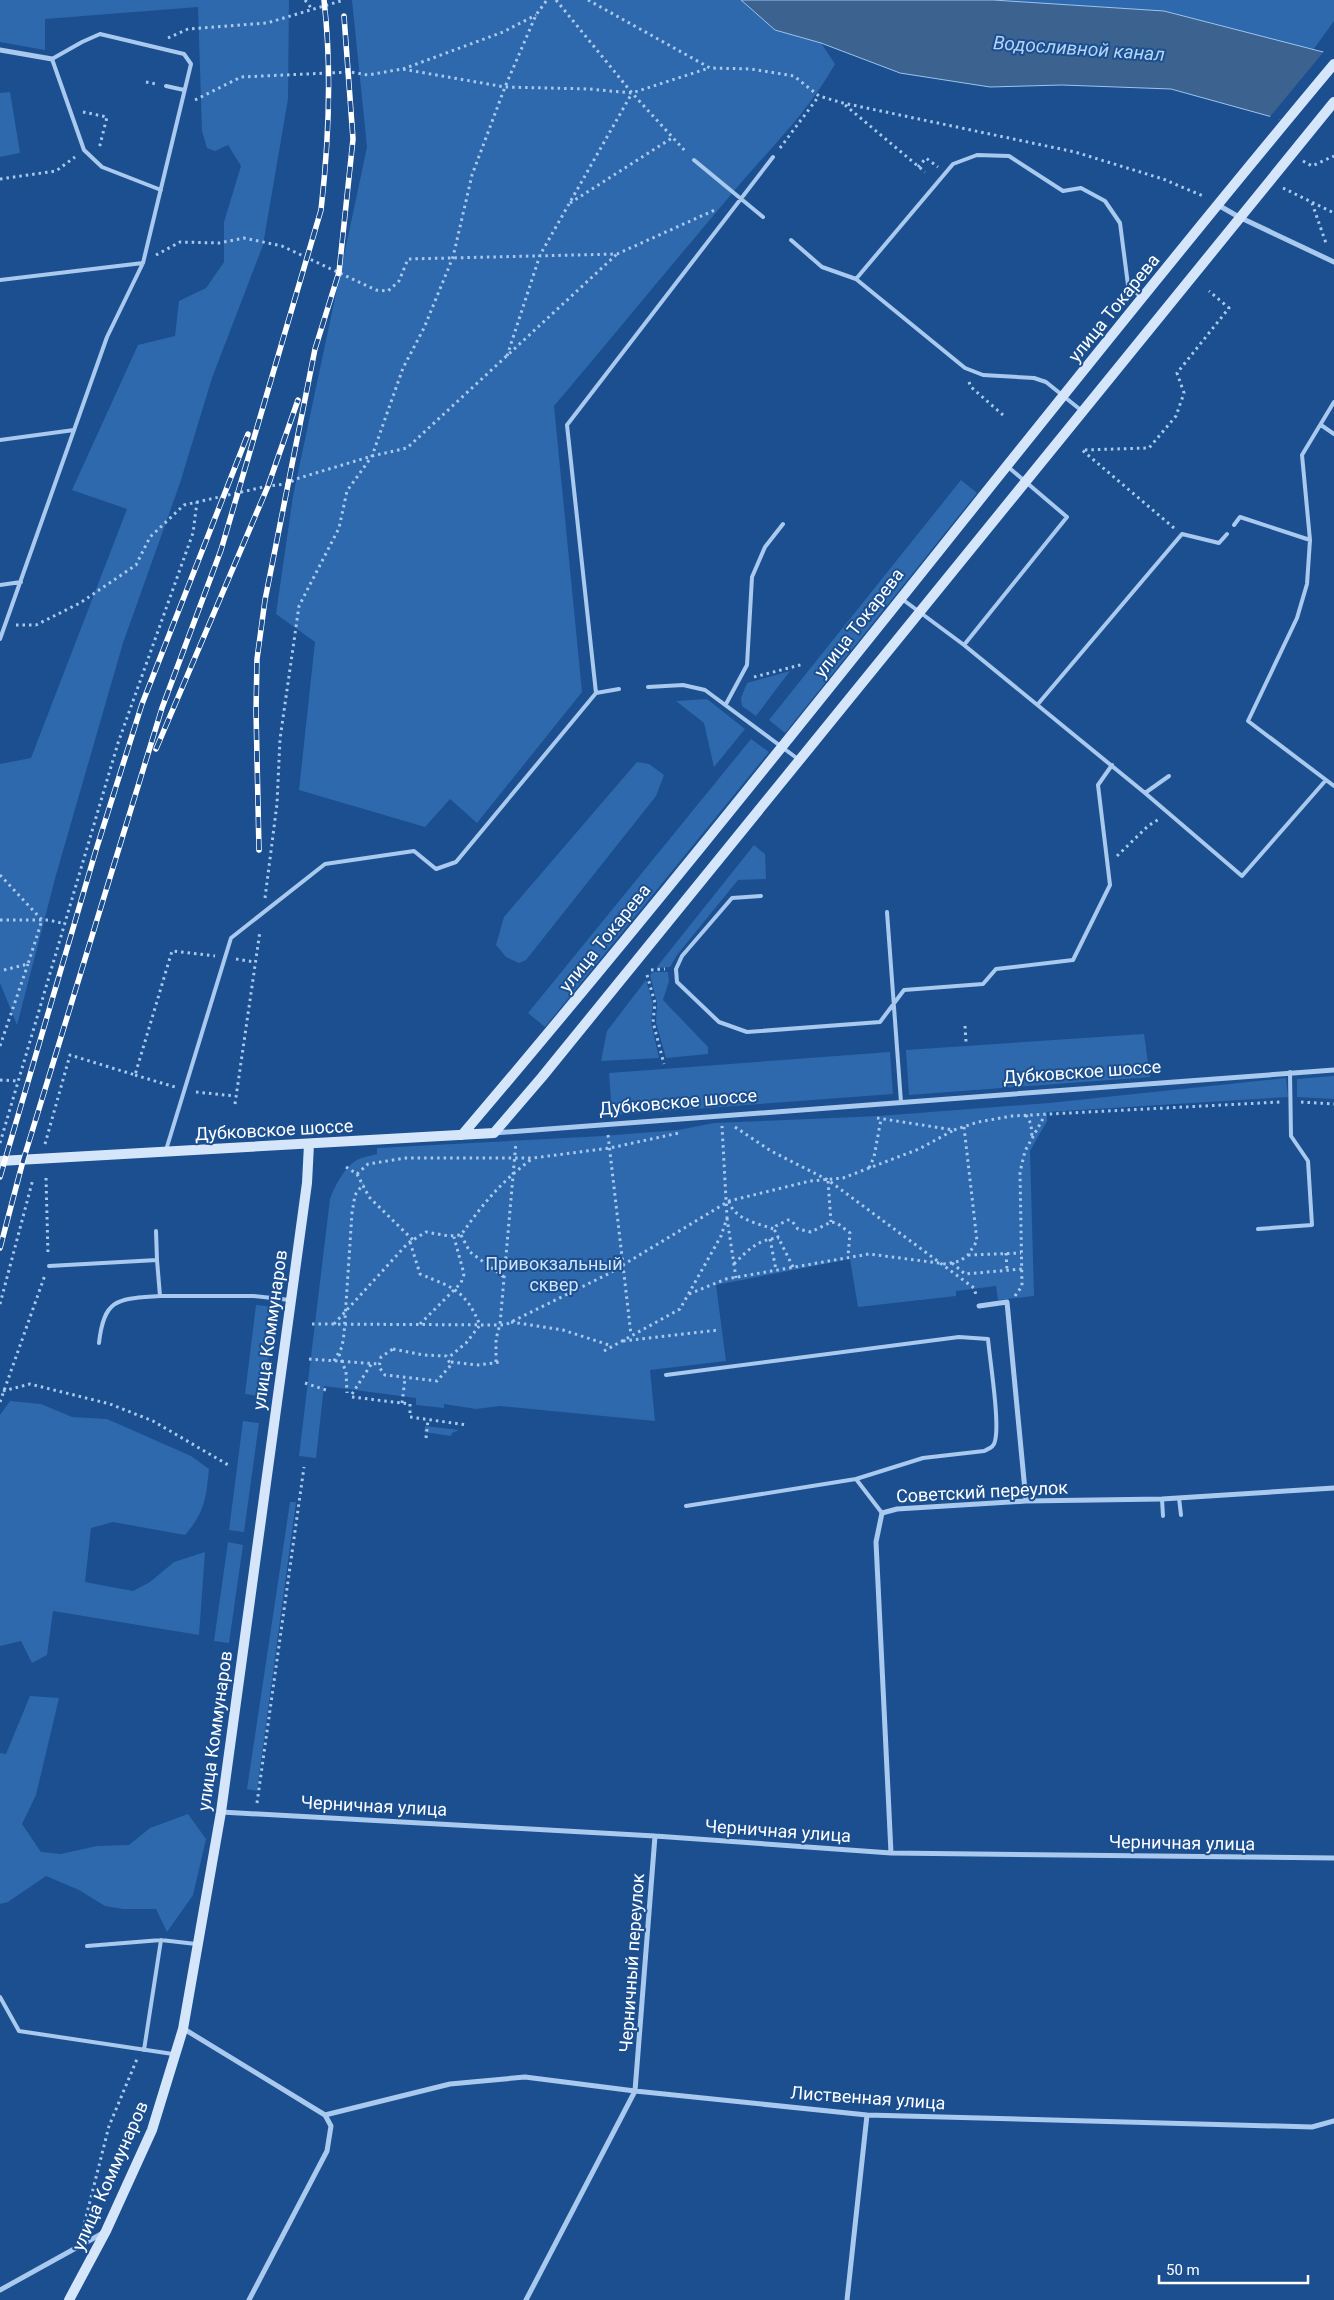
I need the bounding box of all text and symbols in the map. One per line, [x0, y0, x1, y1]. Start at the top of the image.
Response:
water label: Водосливной канал [992, 31, 1166, 66]
street label: улица Токарева [1064, 249, 1164, 366]
street label: улица Токарева [809, 564, 908, 682]
street label: улица Токарева [555, 879, 655, 996]
street label: Дубковское шоссе [1002, 1056, 1162, 1088]
street label: Дубковское шоссе [598, 1084, 758, 1119]
street label: Дубковское шоссе [194, 1115, 354, 1144]
street label: улица Коммунаров [248, 1248, 291, 1411]
park label: Привокзальный сквер [485, 1253, 623, 1295]
street label: Советский переулок [895, 1476, 1069, 1506]
street label: улица Коммунаров [193, 1649, 236, 1812]
street label: Черничная улица [300, 1791, 448, 1820]
street label: Черничная улица [704, 1815, 852, 1846]
street label: Черничная улица [1109, 1831, 1255, 1854]
street label: Черничный переулок [615, 1872, 648, 2053]
street label: Лиственная улица [790, 2082, 946, 2113]
street label: улица Коммунаров [67, 2098, 152, 2254]
scale bar [1159, 2252, 1308, 2284]
text: 50 m [1166, 2261, 1200, 2279]

